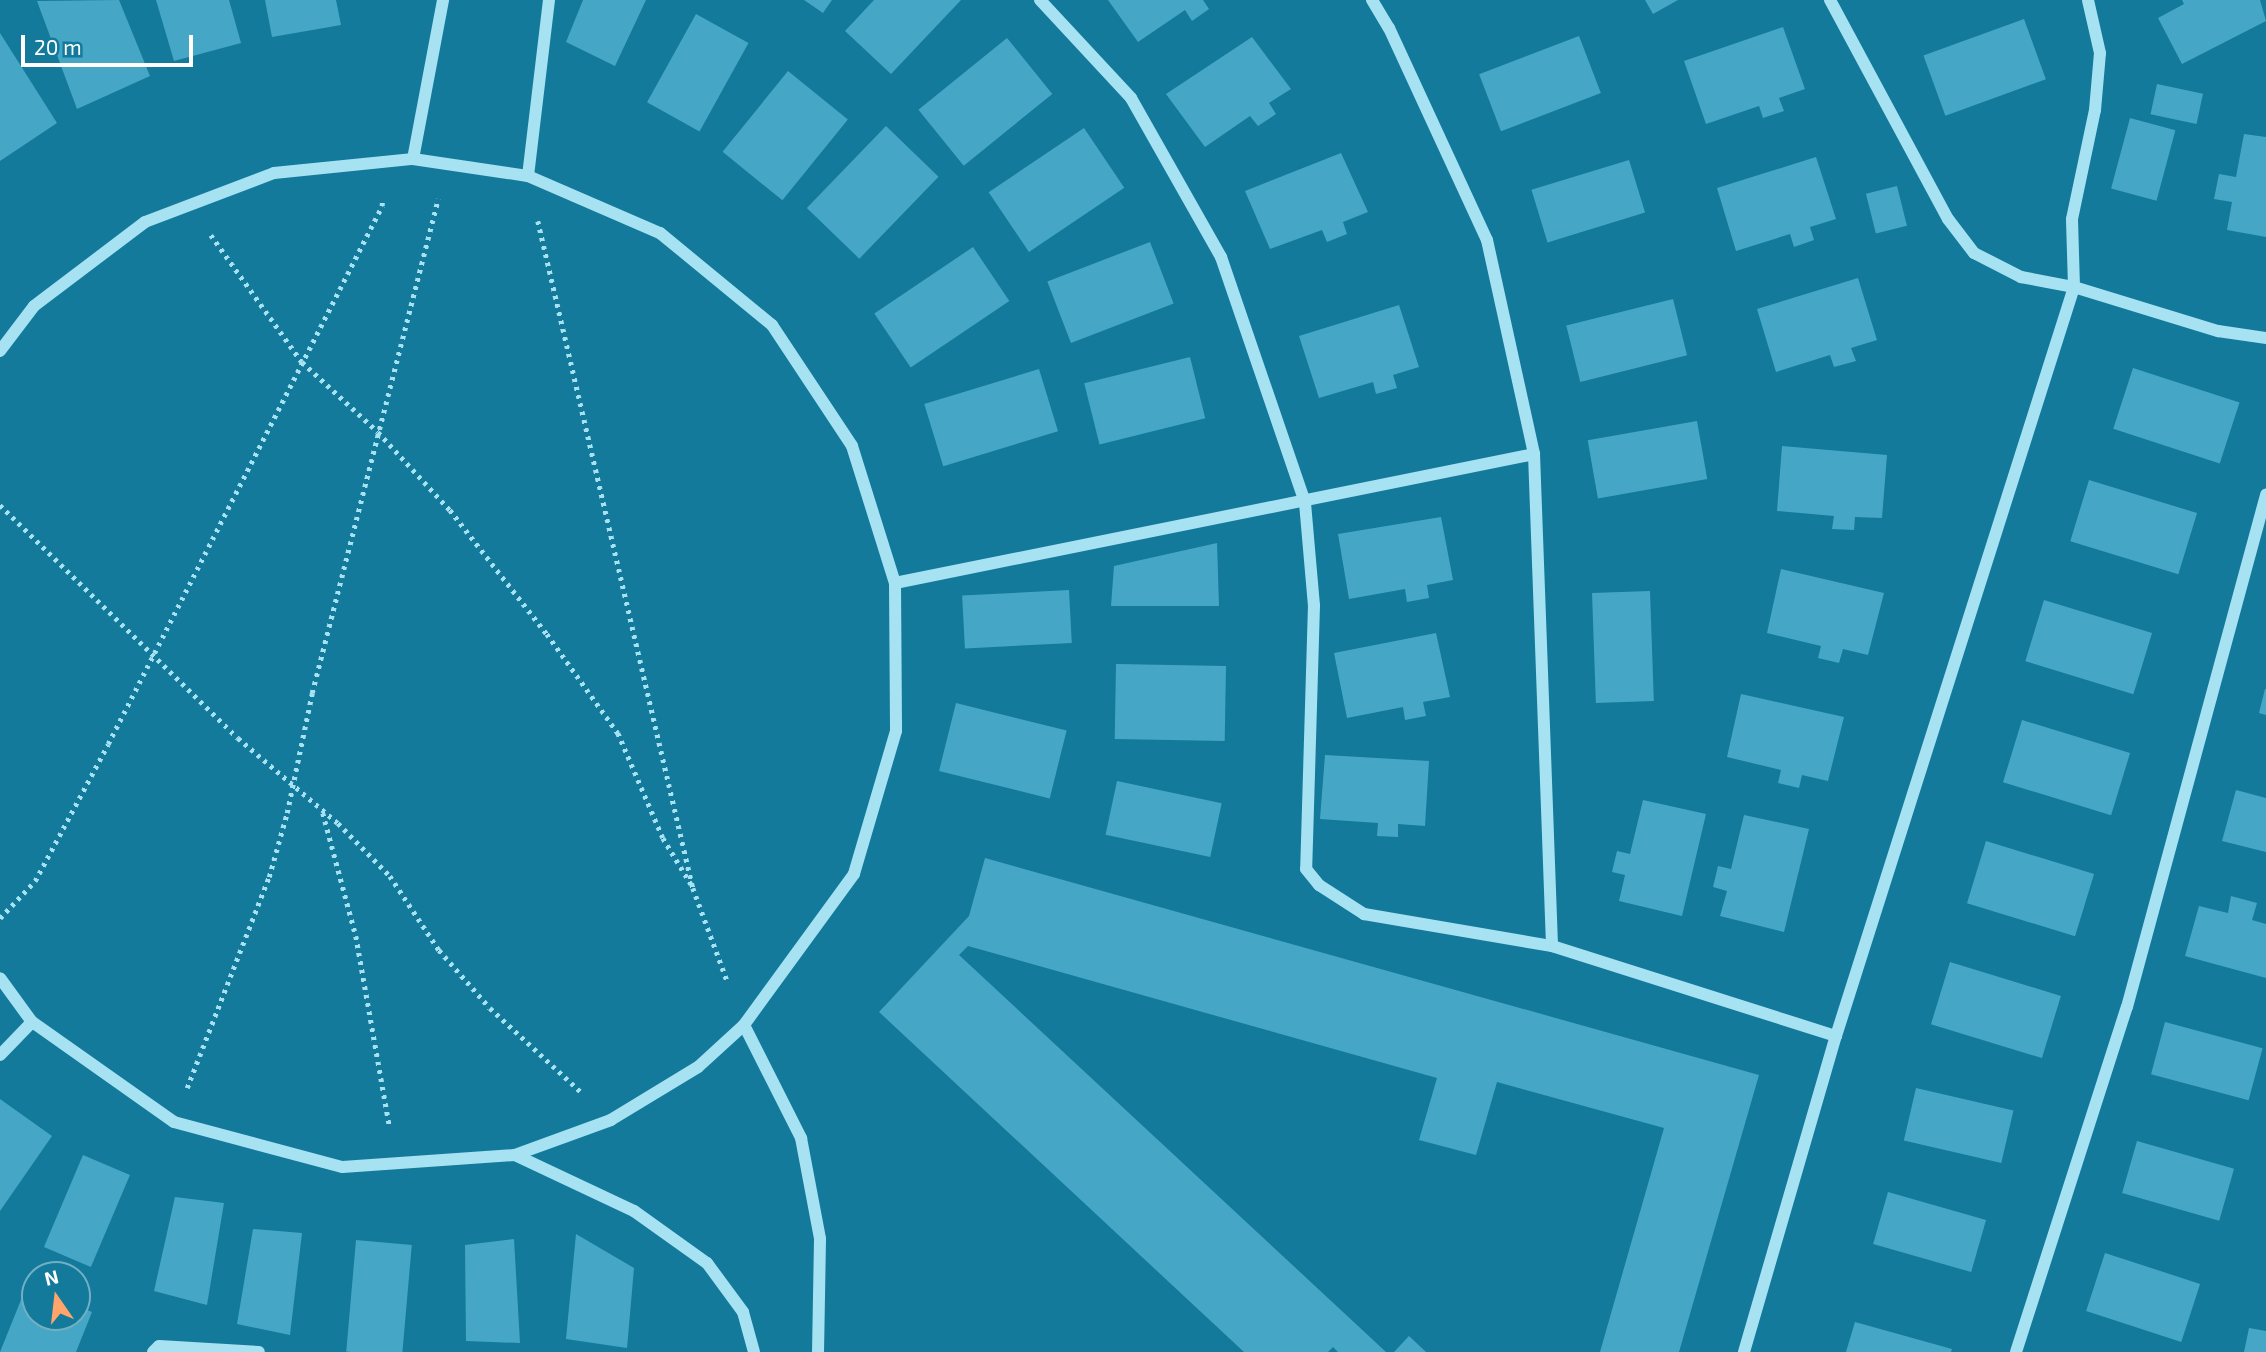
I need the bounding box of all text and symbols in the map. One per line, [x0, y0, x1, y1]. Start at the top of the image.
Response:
scale bar [24, 21, 196, 65]
text: 20 m [34, 34, 82, 59]
north arrow [21, 1261, 91, 1331]
text: N [42, 1264, 61, 1290]

